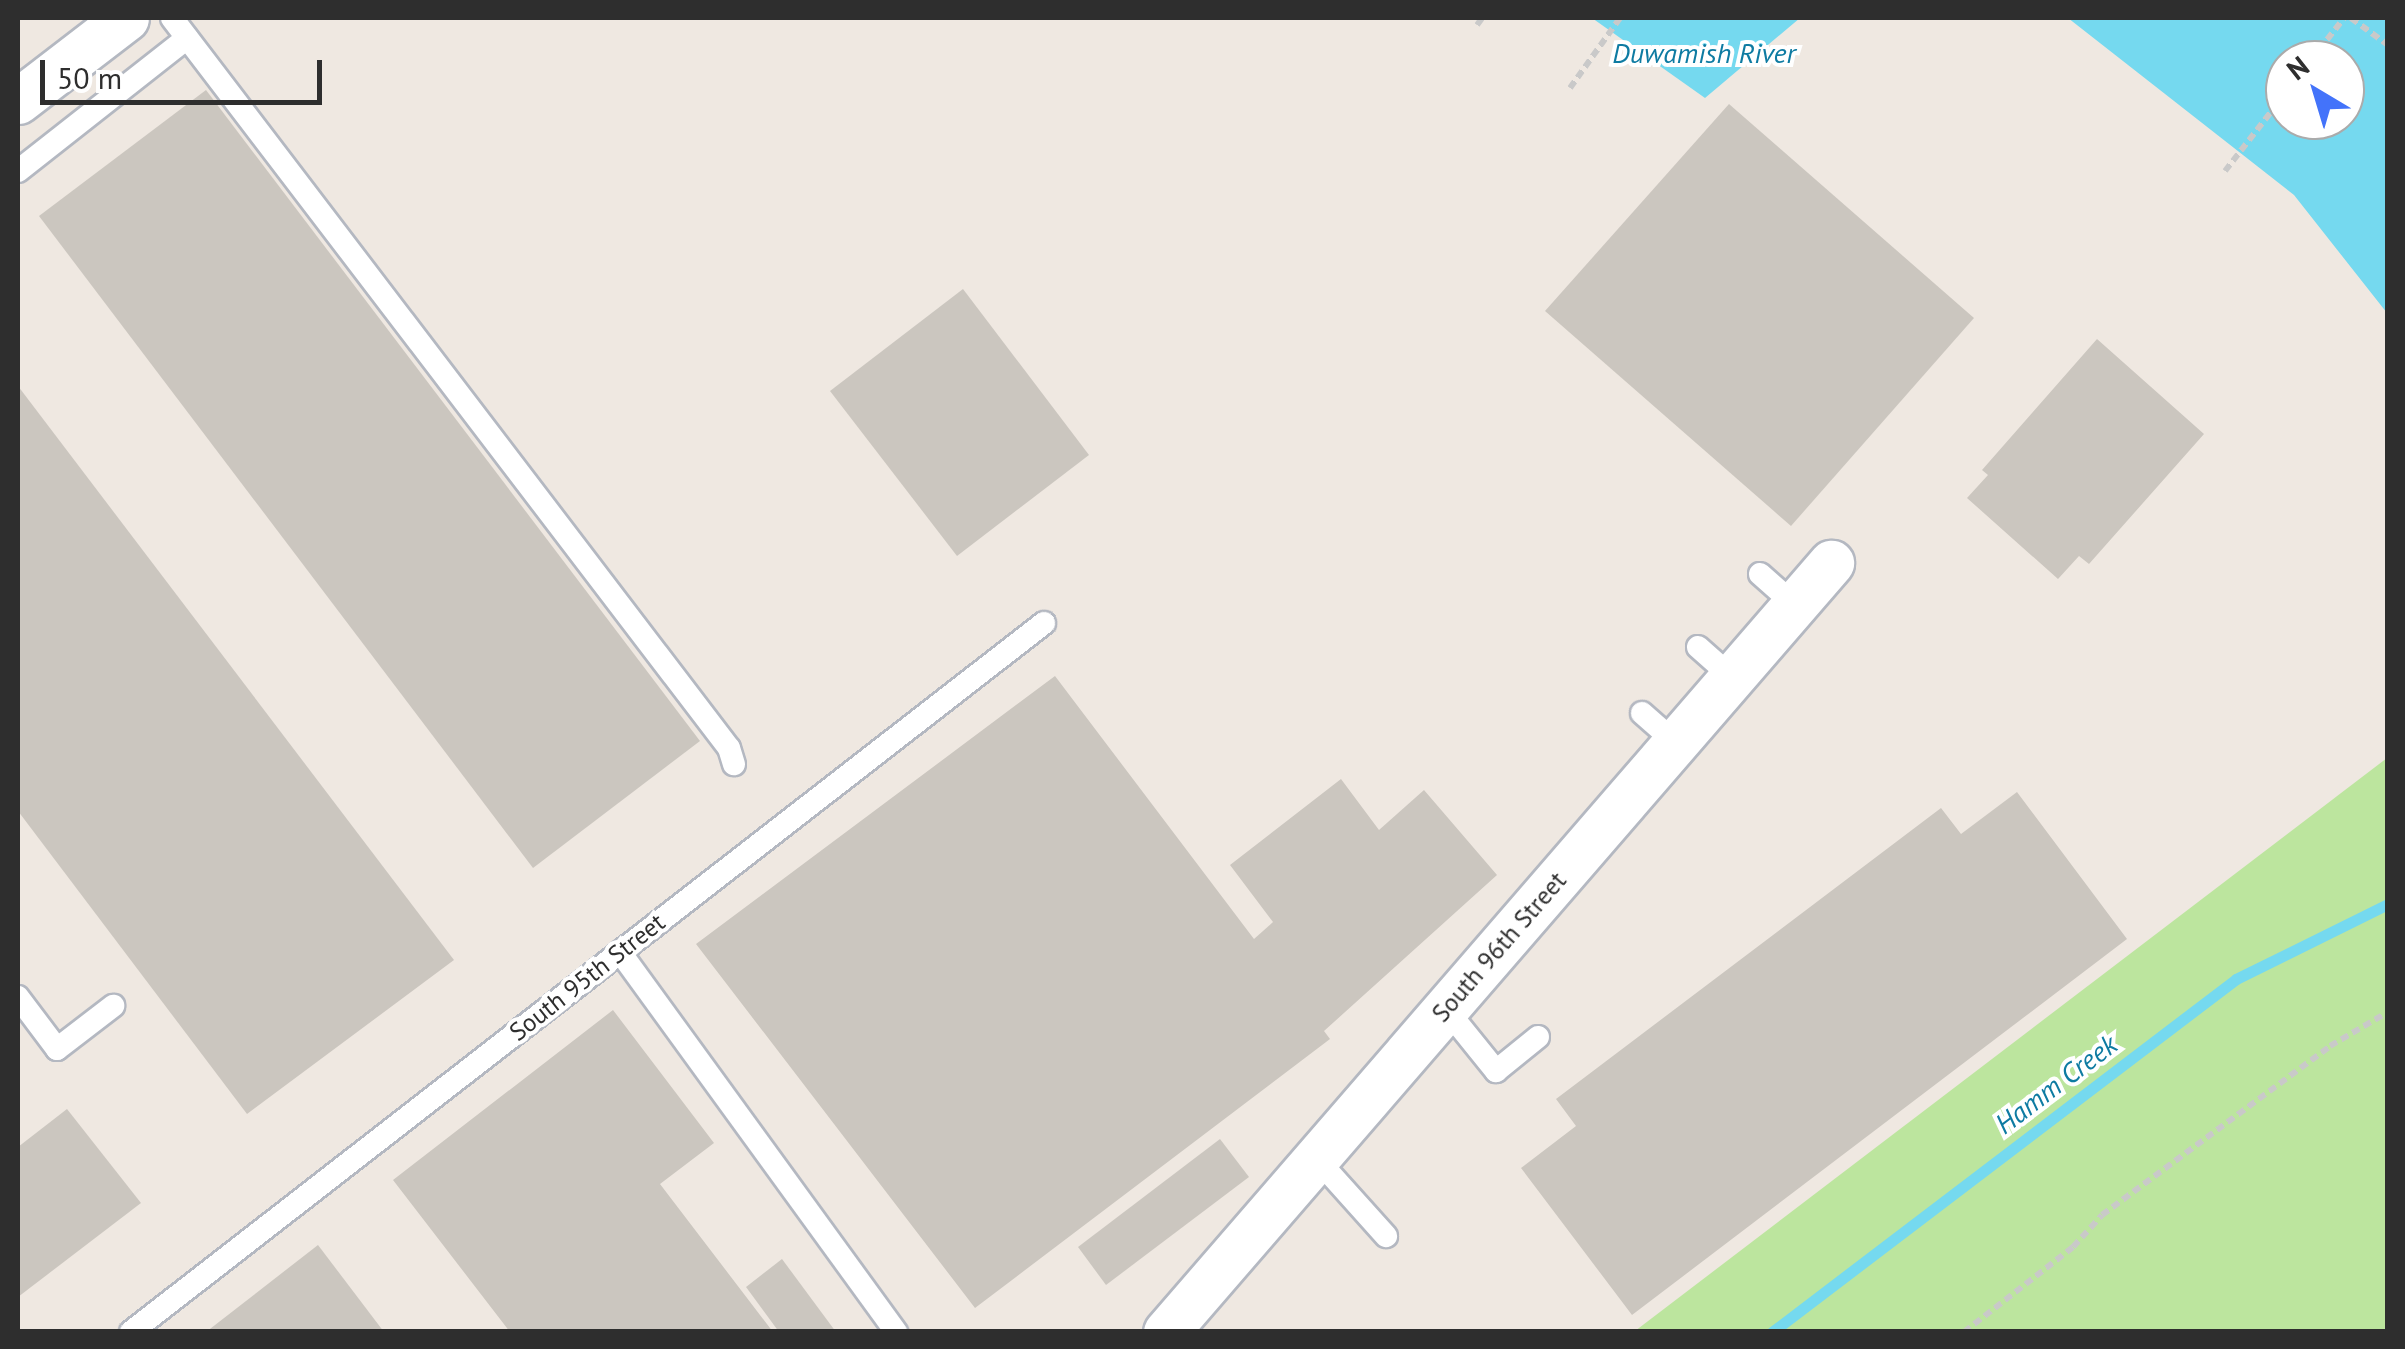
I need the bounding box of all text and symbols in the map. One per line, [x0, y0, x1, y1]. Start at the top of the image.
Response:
water label: Duwamish River [1612, 36, 1796, 70]
scale bar [45, 40, 328, 102]
north arrow [2265, 40, 2365, 140]
text: N [2279, 47, 2316, 88]
text: 50 m [57, 58, 122, 97]
street label: South 96th Street [1426, 866, 1572, 1028]
street label: South 95th Street [503, 907, 671, 1047]
water label: Hamm Creek [1988, 1027, 2124, 1141]

